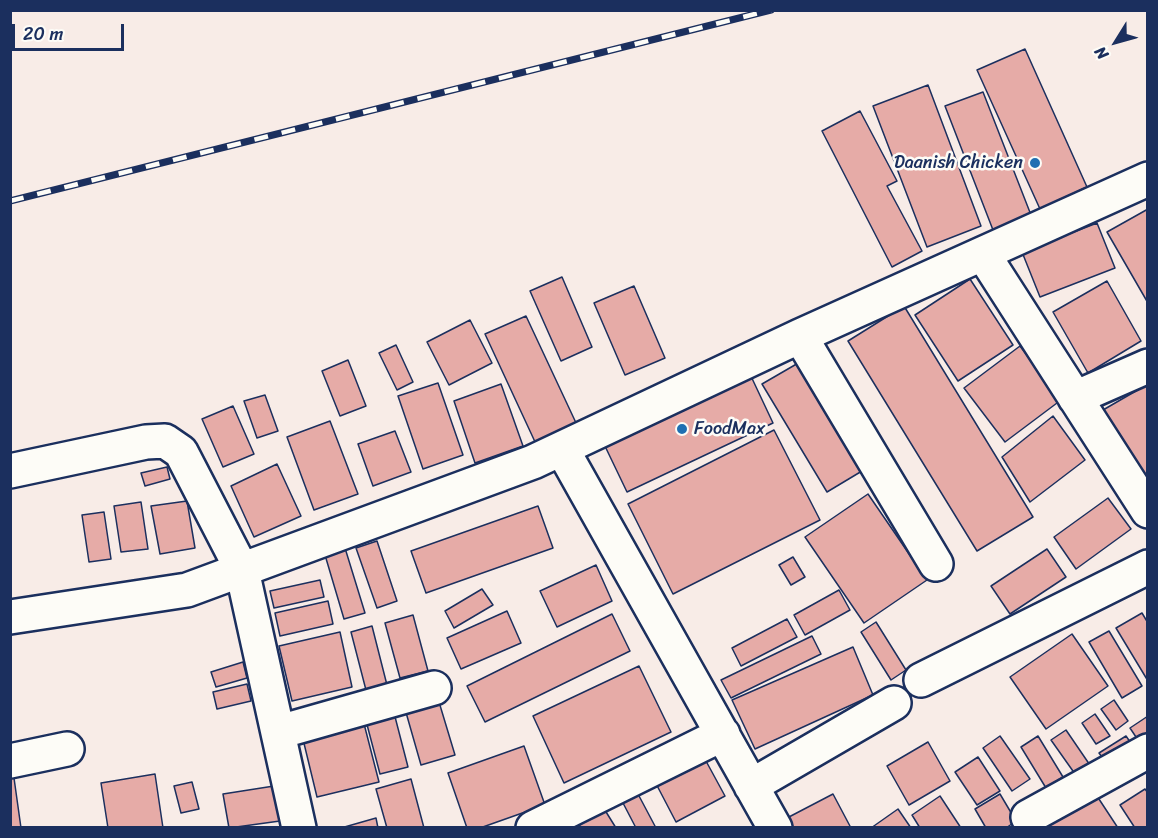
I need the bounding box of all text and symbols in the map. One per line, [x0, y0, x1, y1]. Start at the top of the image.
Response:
scale bar [15, 12, 128, 50]
north arrow [1086, 12, 1146, 72]
text: 20 m [23, 18, 63, 50]
text: N [1086, 40, 1116, 66]
place label: Daanish Chicken [894, 152, 1023, 174]
marker: Daanish Chicken [1028, 156, 1042, 170]
place label: FoodMax [694, 418, 765, 440]
marker: FoodMax [675, 422, 689, 436]

